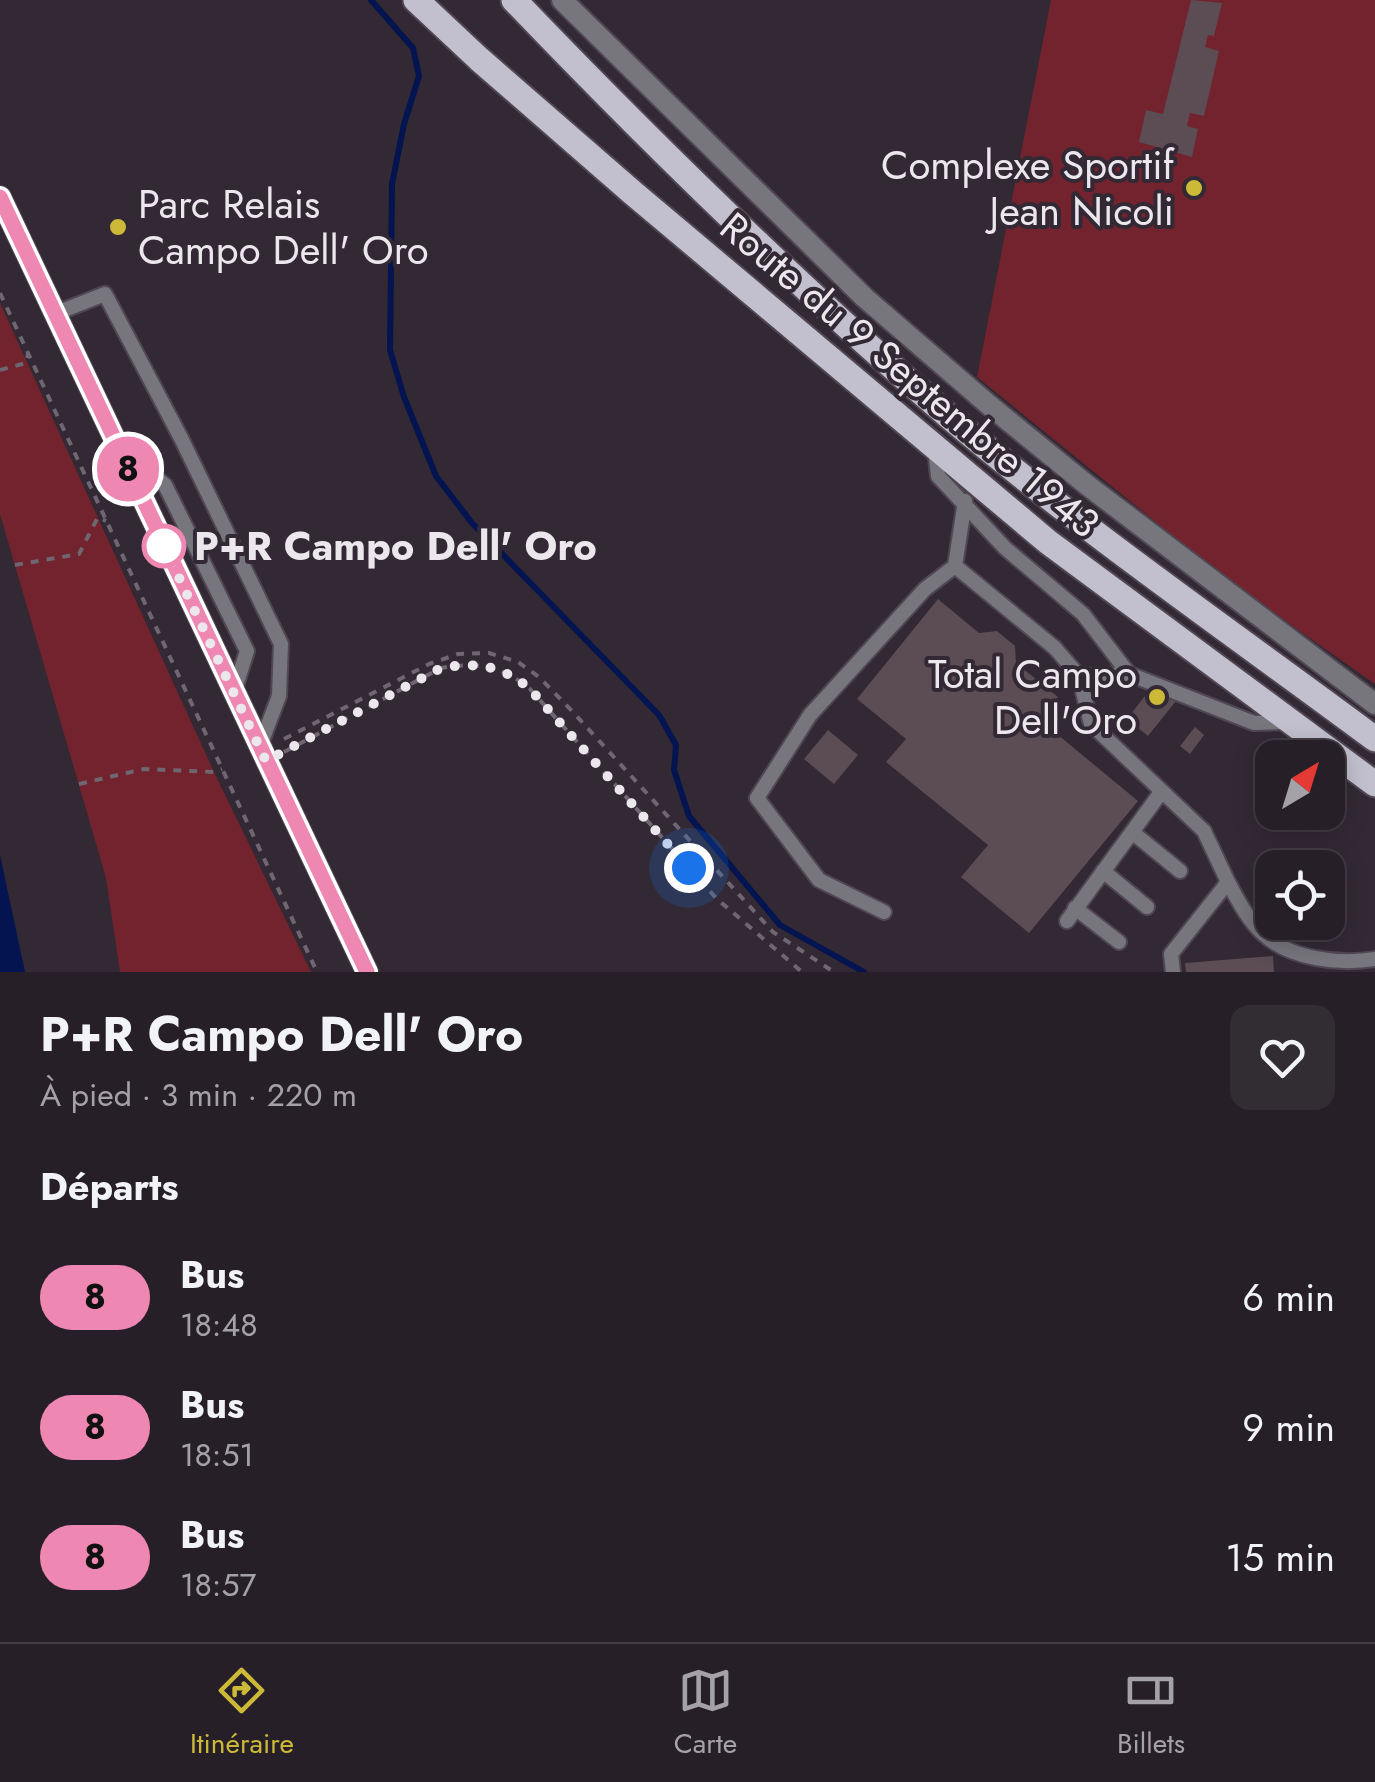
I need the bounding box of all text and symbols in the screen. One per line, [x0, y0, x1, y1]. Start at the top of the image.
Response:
place label: Complexe Sportif Jean Nicoli [881, 136, 1176, 240]
place label: Parc Relais Campo Dell' Oro [138, 175, 429, 279]
marker: Complexe Sportif Jean Nicoli [1183, 177, 1205, 199]
street label: Route du 9 Septembre 1943 [708, 199, 1112, 551]
marker: Parc Relais Campo Dell' Oro [107, 216, 129, 238]
line badge: 8 [96, 436, 160, 502]
text: 8 [117, 444, 139, 494]
place label: P+R Campo Dell' Oro [194, 517, 597, 575]
marker: P+R Campo Dell' Oro [143, 525, 185, 567]
place label: Total Campo Dell'Oro [928, 645, 1137, 749]
marker: Total Campo Dell'Oro [1146, 686, 1168, 708]
north arrow [1255, 740, 1345, 830]
map controls [1255, 740, 1345, 940]
your location [664, 843, 714, 893]
button: locate [1255, 850, 1345, 940]
text: P+R Campo Dell' Oro [40, 1000, 523, 1069]
button: heart [1230, 1005, 1335, 1110]
text: À pied · 3 min · 220 m [40, 1072, 357, 1118]
text: Départs [40, 1159, 179, 1214]
text: Bus [180, 1247, 244, 1302]
text: 6 min [1242, 1270, 1335, 1325]
text: 8 [84, 1272, 106, 1322]
text: 18:48 [180, 1302, 258, 1348]
text: Bus [180, 1377, 244, 1432]
text: 9 min [1242, 1400, 1335, 1455]
text: 8 [84, 1402, 106, 1452]
text: 18:51 [180, 1432, 254, 1478]
text: Bus [180, 1507, 244, 1562]
text: 15 min [1226, 1530, 1335, 1585]
text: 8 [84, 1532, 106, 1582]
text: 18:57 [180, 1562, 256, 1608]
tab: Itinéraire [190, 1663, 294, 1764]
tab: Carte [674, 1663, 737, 1764]
tab: Billets [1117, 1663, 1185, 1764]

